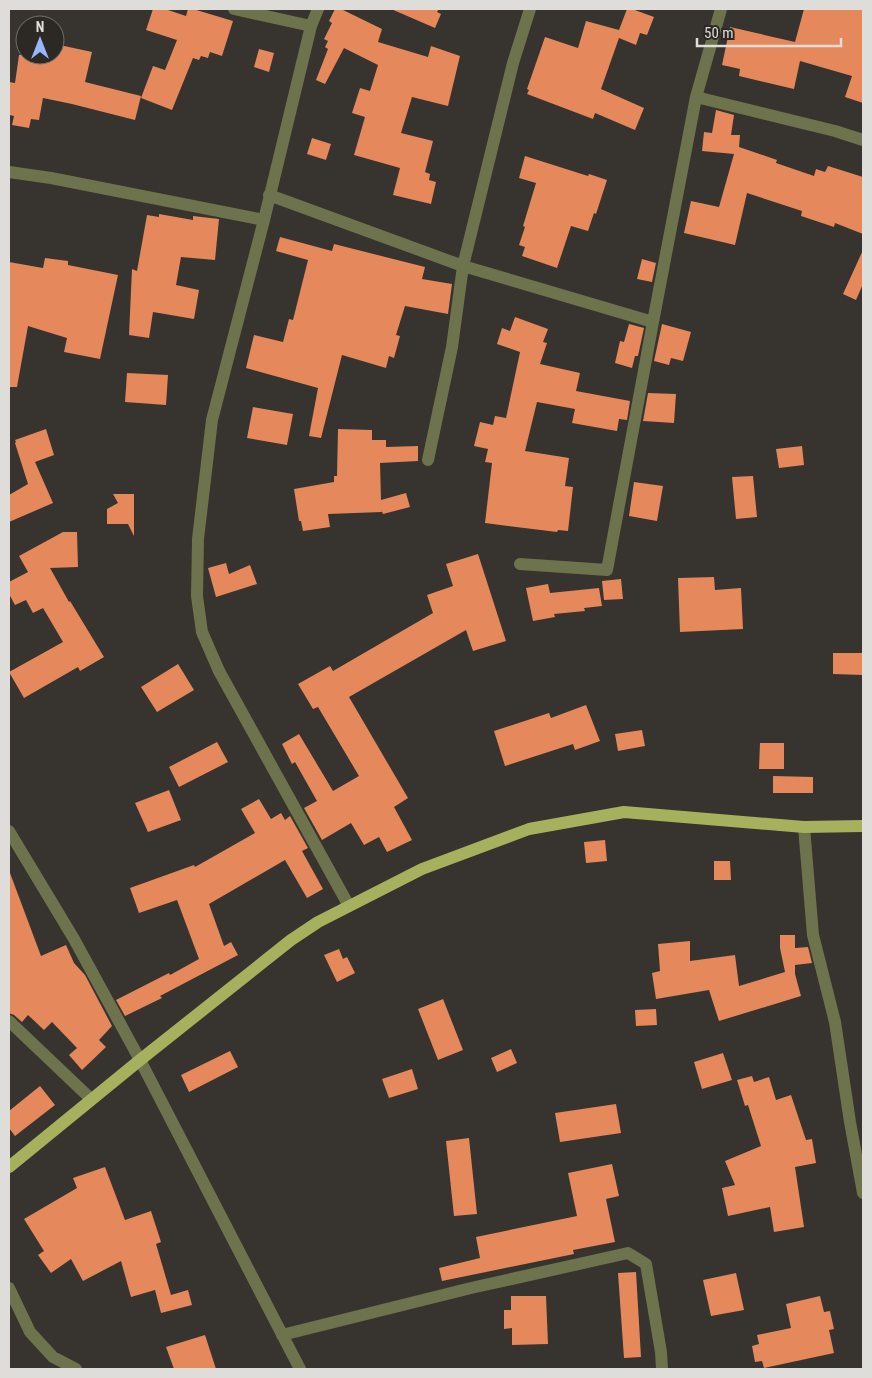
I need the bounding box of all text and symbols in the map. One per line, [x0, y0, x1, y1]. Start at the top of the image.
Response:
north arrow [15, 15, 65, 65]
scale bar [697, 15, 841, 47]
text: N [36, 19, 44, 35]
text: 50 m [704, 24, 734, 42]

